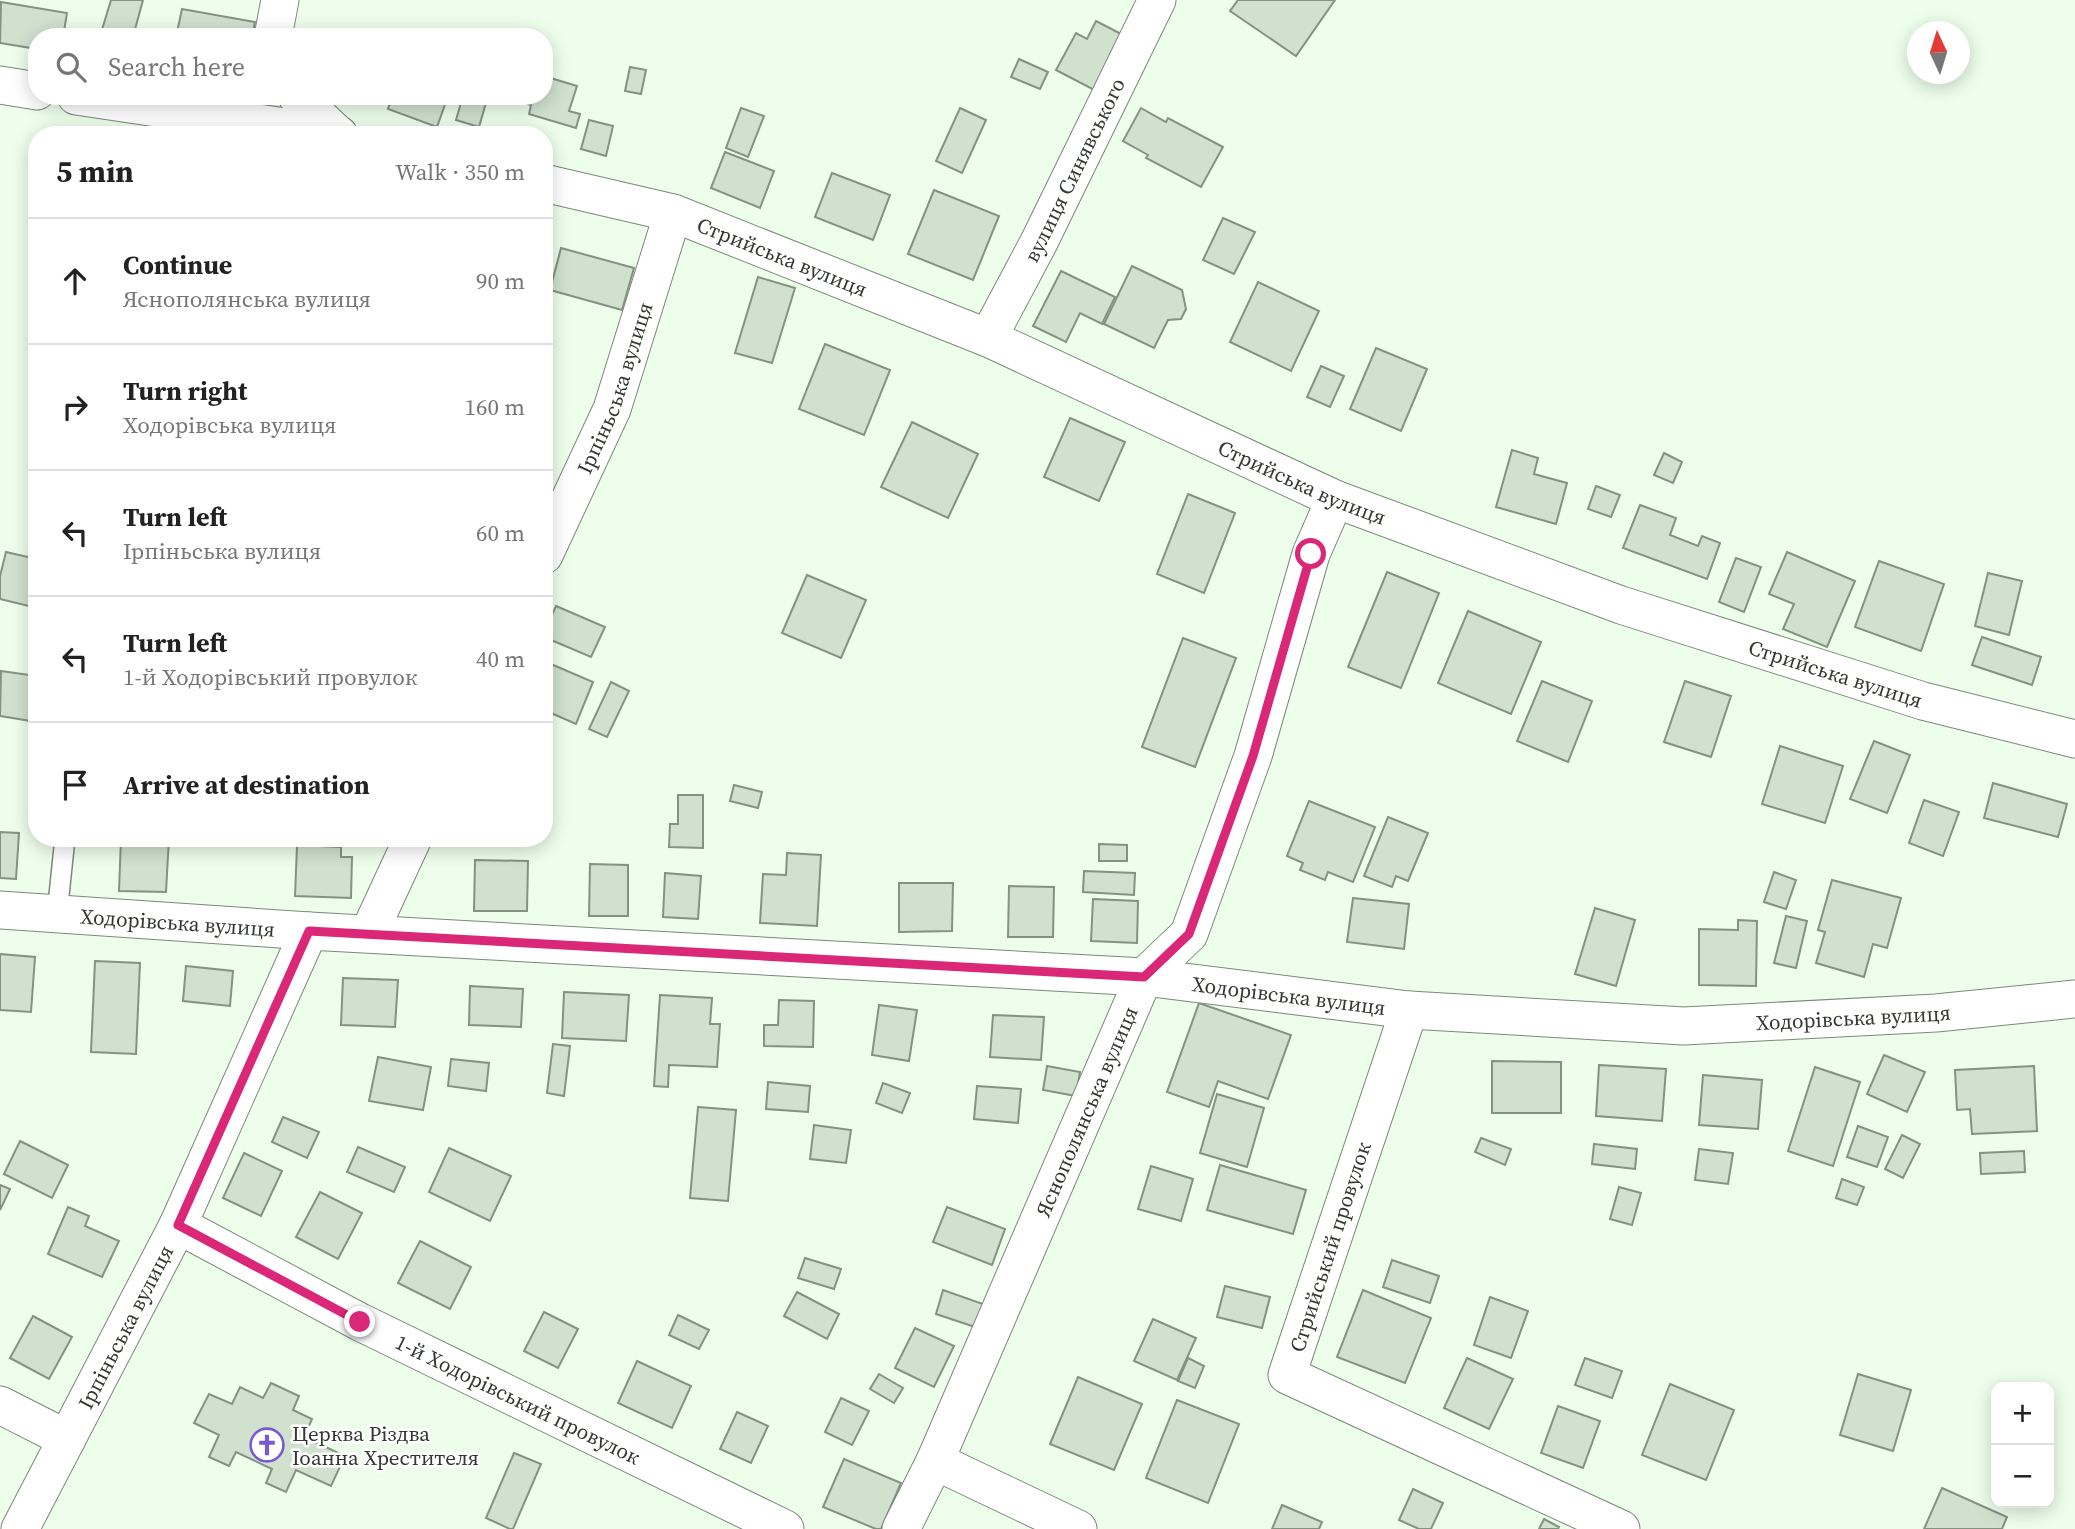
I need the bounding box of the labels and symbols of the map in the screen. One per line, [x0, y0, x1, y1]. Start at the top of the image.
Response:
north arrow [1907, 21, 1970, 84]
street label: вулиця Синявського [1016, 73, 1132, 267]
street label: Стрийська вулиця [693, 210, 872, 303]
street label: Ірпіньська вулиця [569, 298, 659, 478]
street label: Стрийська вулиця [1213, 432, 1390, 531]
route start [1295, 538, 1326, 569]
street label: Стрийська вулиця [1745, 632, 1926, 714]
street label: Ходорівська вулиця [79, 901, 276, 943]
street label: Ходорівська вулиця [1190, 969, 1387, 1021]
street label: Ходорівська вулиця [1755, 997, 1952, 1037]
street label: Яснополянська вулиця [1028, 1001, 1144, 1221]
street label: Стрийський провулок [1282, 1138, 1378, 1356]
street label: Ірпіньська вулиця [71, 1240, 180, 1414]
route end [344, 1306, 375, 1337]
street label: 1-й Ходорівський провулок [391, 1327, 646, 1471]
place label: Церква Різдва Іоанна Хрестителя [292, 1419, 479, 1472]
church icon: Церква Різдва Іоанна Хрестителя [248, 1426, 286, 1464]

